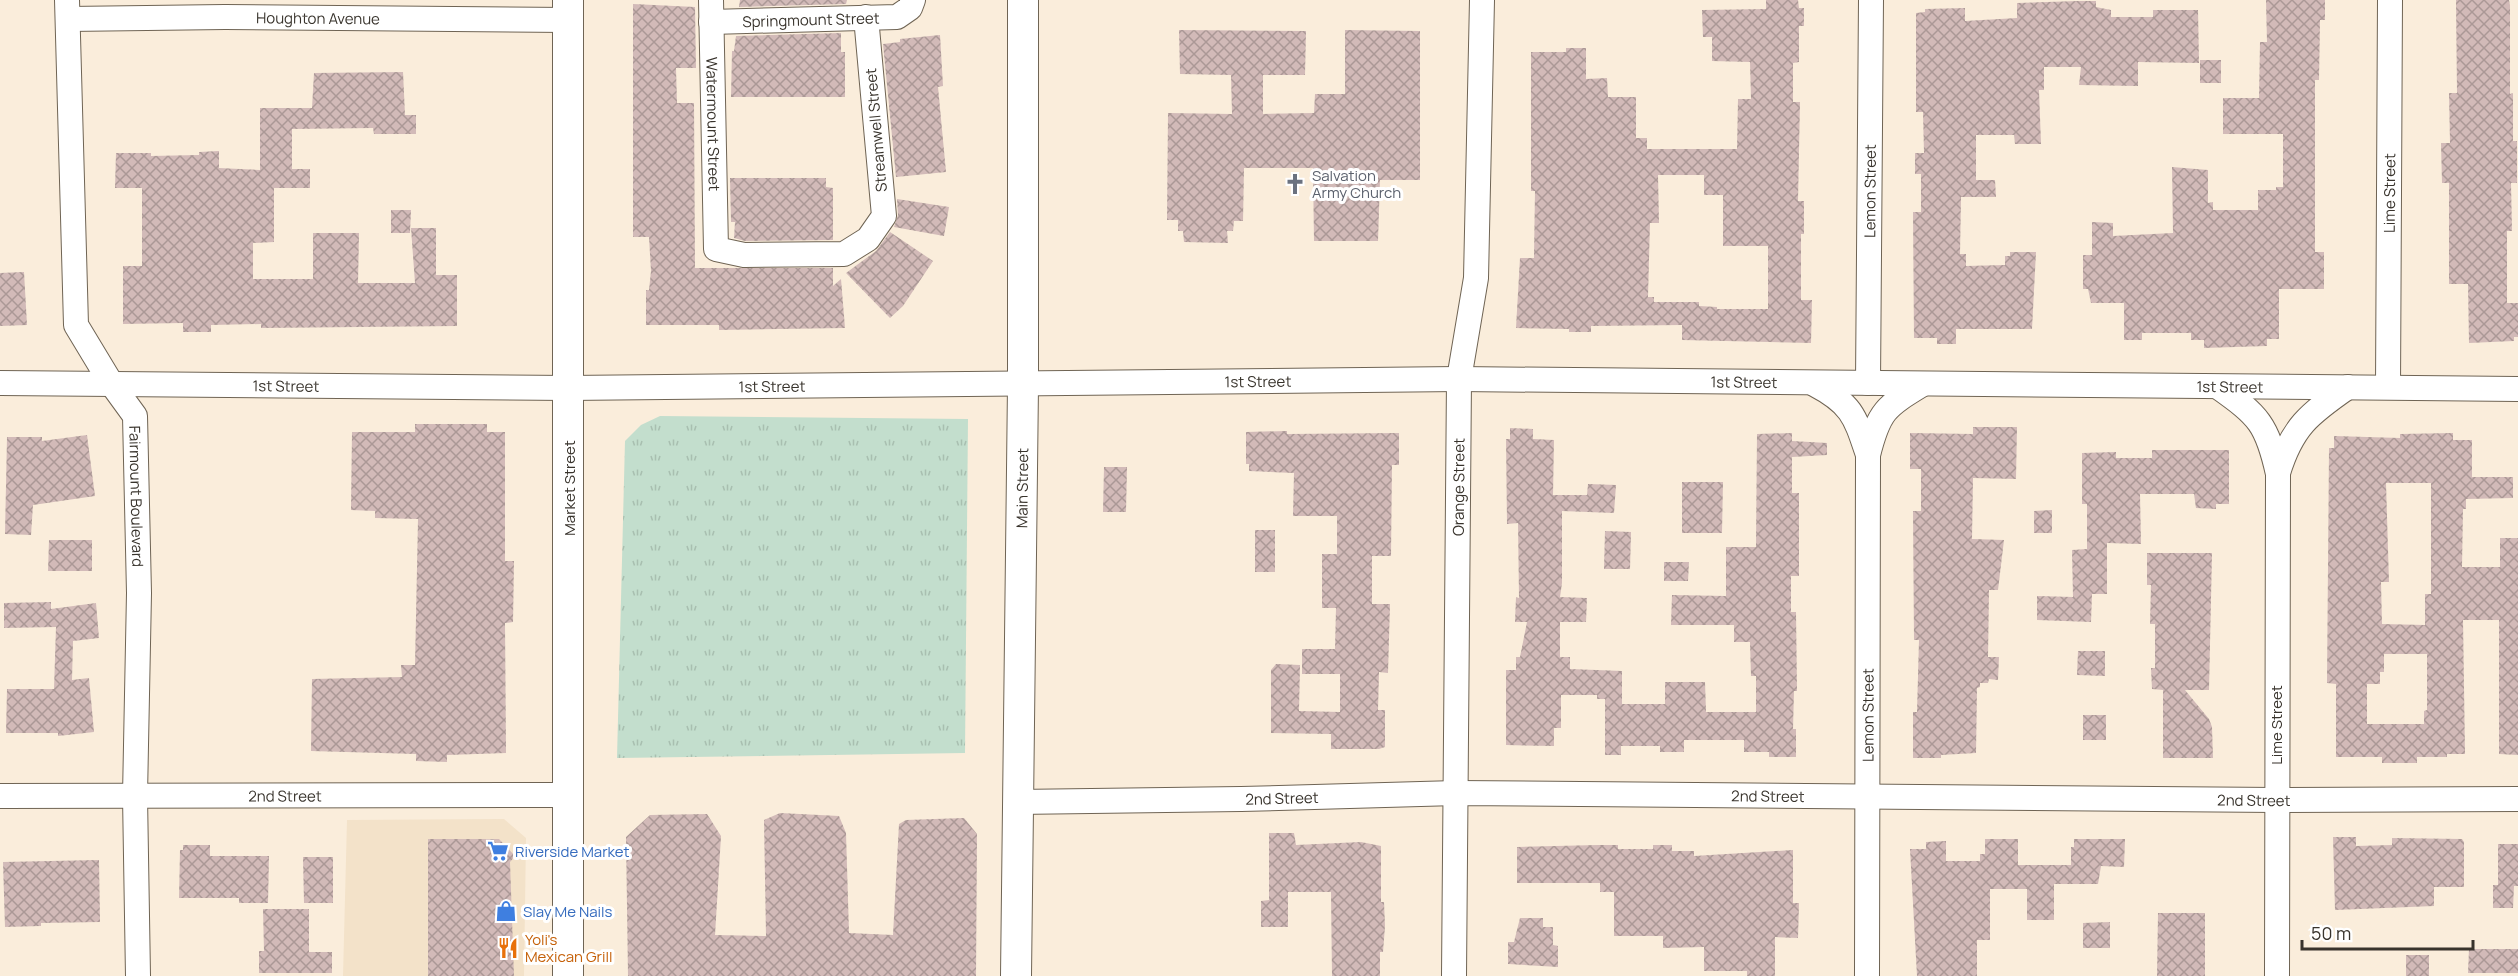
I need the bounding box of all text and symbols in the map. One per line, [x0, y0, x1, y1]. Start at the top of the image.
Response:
street label: Houghton Avenue [256, 7, 380, 29]
street label: Springmount Street [742, 7, 880, 32]
street label: Watermount Street [702, 57, 725, 191]
street label: Streamwell Street [860, 67, 892, 193]
street label: Lemon Street [1859, 144, 1880, 238]
street label: Lime Street [2378, 153, 2400, 233]
place label: Salvation Army Church [1312, 165, 1401, 203]
church icon: Salvation Army Church [1283, 172, 1307, 196]
street label: 1st Street [1224, 370, 1291, 392]
street label: 1st Street [1710, 371, 1777, 393]
street label: 1st Street [252, 375, 320, 396]
street label: 1st Street [738, 375, 806, 397]
street label: 1st Street [2196, 375, 2263, 397]
street label: Fairmount Boulevard [125, 425, 149, 567]
street label: Orange Street [1447, 438, 1469, 536]
street label: Market Street [559, 440, 580, 536]
street label: Main Street [1011, 448, 1033, 528]
street label: Lemon Street [1857, 668, 1878, 762]
street label: Lime Street [2266, 685, 2287, 765]
street label: 2nd Street [248, 785, 322, 806]
street label: 2nd Street [1731, 785, 1805, 806]
street label: 2nd Street [1245, 786, 1319, 809]
street label: 2nd Street [2217, 789, 2291, 811]
supermarket icon: Riverside Market [486, 839, 510, 863]
place label: Riverside Market [515, 841, 630, 862]
shop icon: Slay Me Nails [494, 899, 518, 923]
place label: Slay Me Nails [523, 901, 613, 922]
scale bar [2302, 913, 2473, 951]
text: 50 m [2311, 921, 2351, 945]
place label: Yoli's Mexican Grill [525, 929, 612, 967]
restaurant icon: Yoli's Mexican Grill [496, 936, 520, 960]

